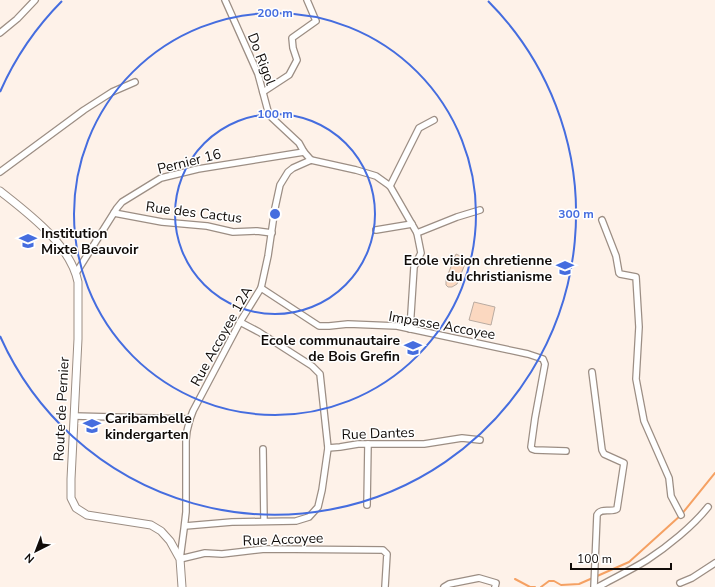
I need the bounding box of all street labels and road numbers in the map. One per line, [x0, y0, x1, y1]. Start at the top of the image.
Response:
street label: Do Rigol [243, 30, 280, 89]
street label: Pernier 16 [155, 144, 223, 179]
street label: Rue des Cactus [145, 197, 243, 228]
street label: Rue Accoyee 12A [186, 283, 257, 390]
street label: Impasse Accoyee [387, 307, 497, 344]
street label: Route de Pernier [49, 356, 74, 462]
street label: Rue Dantes [341, 423, 415, 444]
street label: Rue Accoyee [242, 529, 324, 550]

